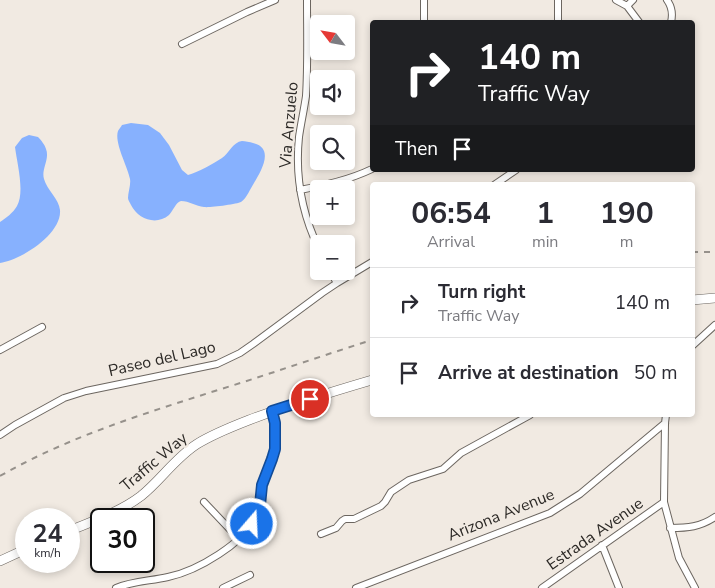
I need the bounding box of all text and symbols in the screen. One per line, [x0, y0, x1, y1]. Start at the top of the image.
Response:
north arrow [310, 15, 355, 60]
map controls [310, 15, 355, 280]
text: 140 m [478, 34, 581, 81]
icon: right [395, 40, 460, 105]
button: sound [310, 70, 355, 115]
text: Traffic Way [478, 79, 590, 109]
street label: Via Anzuelo [274, 81, 304, 170]
button: search [310, 125, 355, 170]
icon: arrive [448, 135, 476, 163]
text: Then [395, 136, 438, 162]
button: + [310, 180, 355, 225]
text: 06:54 [411, 193, 491, 234]
text: 1 [536, 193, 554, 234]
text: 190 [600, 193, 654, 234]
text: Arrival [427, 231, 475, 253]
text: min [532, 231, 558, 253]
text: m [620, 231, 634, 253]
button: − [310, 235, 355, 280]
text: Turn right [438, 279, 525, 305]
icon: right [395, 289, 423, 317]
text: 140 m [615, 290, 670, 316]
text: Traffic Way [438, 305, 519, 327]
street label: Paseo del Lago [106, 336, 218, 382]
icon: arrive [395, 359, 423, 387]
text: Arrive at destination [438, 360, 619, 386]
text: 50 m [634, 360, 678, 386]
pin [289, 378, 331, 420]
icon: arrive [296, 385, 324, 413]
street label: Traffic Way [116, 427, 193, 497]
street label: Arizona Avenue [444, 484, 558, 546]
street label: Estrada Avenue [542, 493, 648, 575]
position arrow [225, 497, 277, 549]
speed limit sign: 30 [90, 508, 155, 573]
text: 24 [32, 517, 63, 551]
text: km/h [34, 545, 61, 561]

